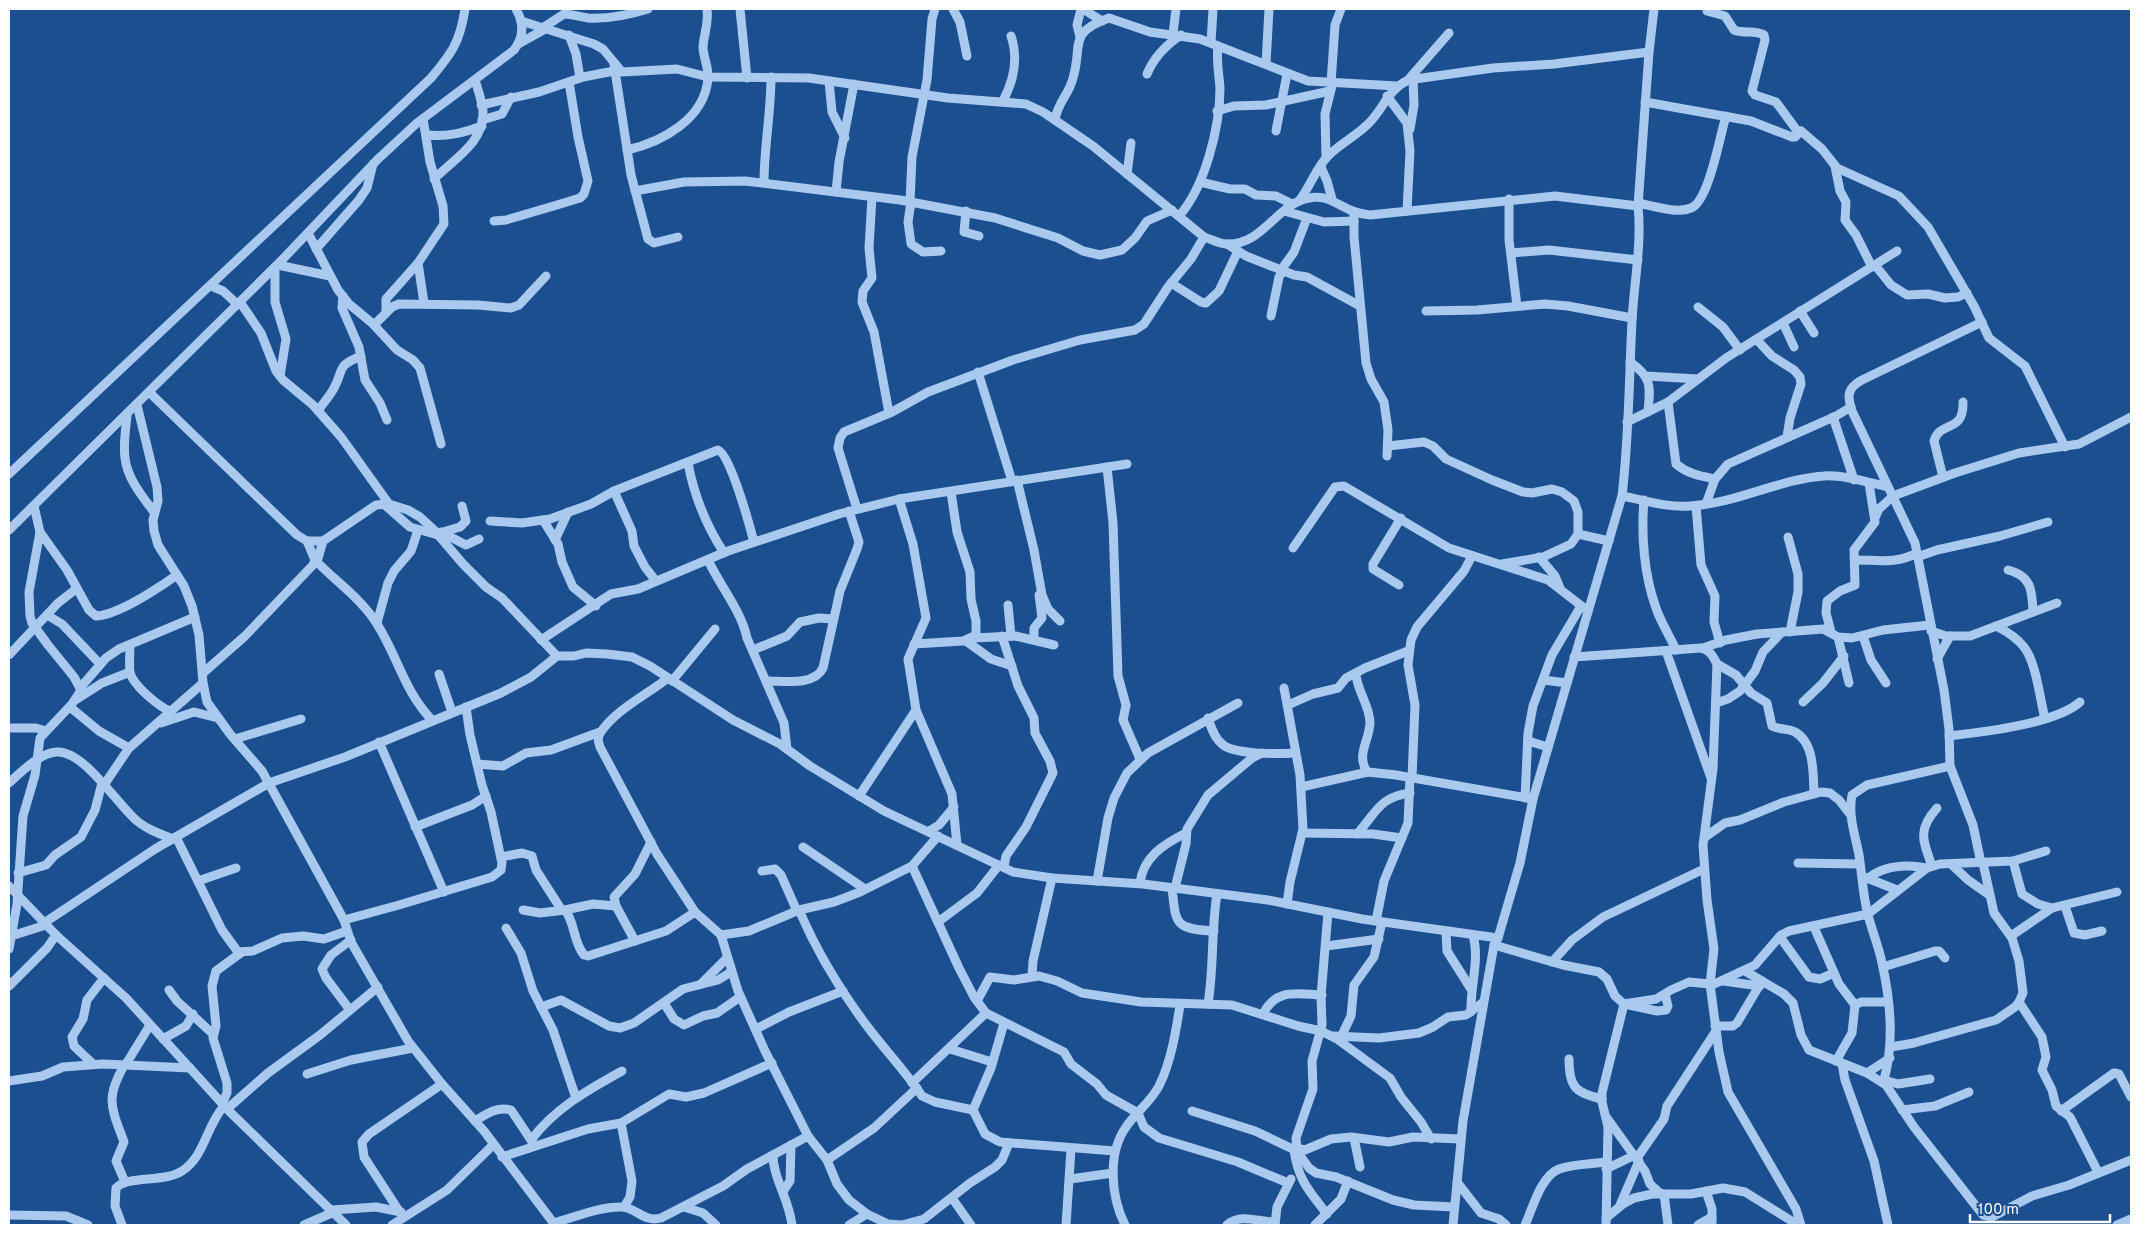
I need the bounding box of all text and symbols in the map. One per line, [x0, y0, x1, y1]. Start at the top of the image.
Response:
scale bar [1970, 1192, 2110, 1224]
text: 100 m [1978, 1201, 2019, 1220]

